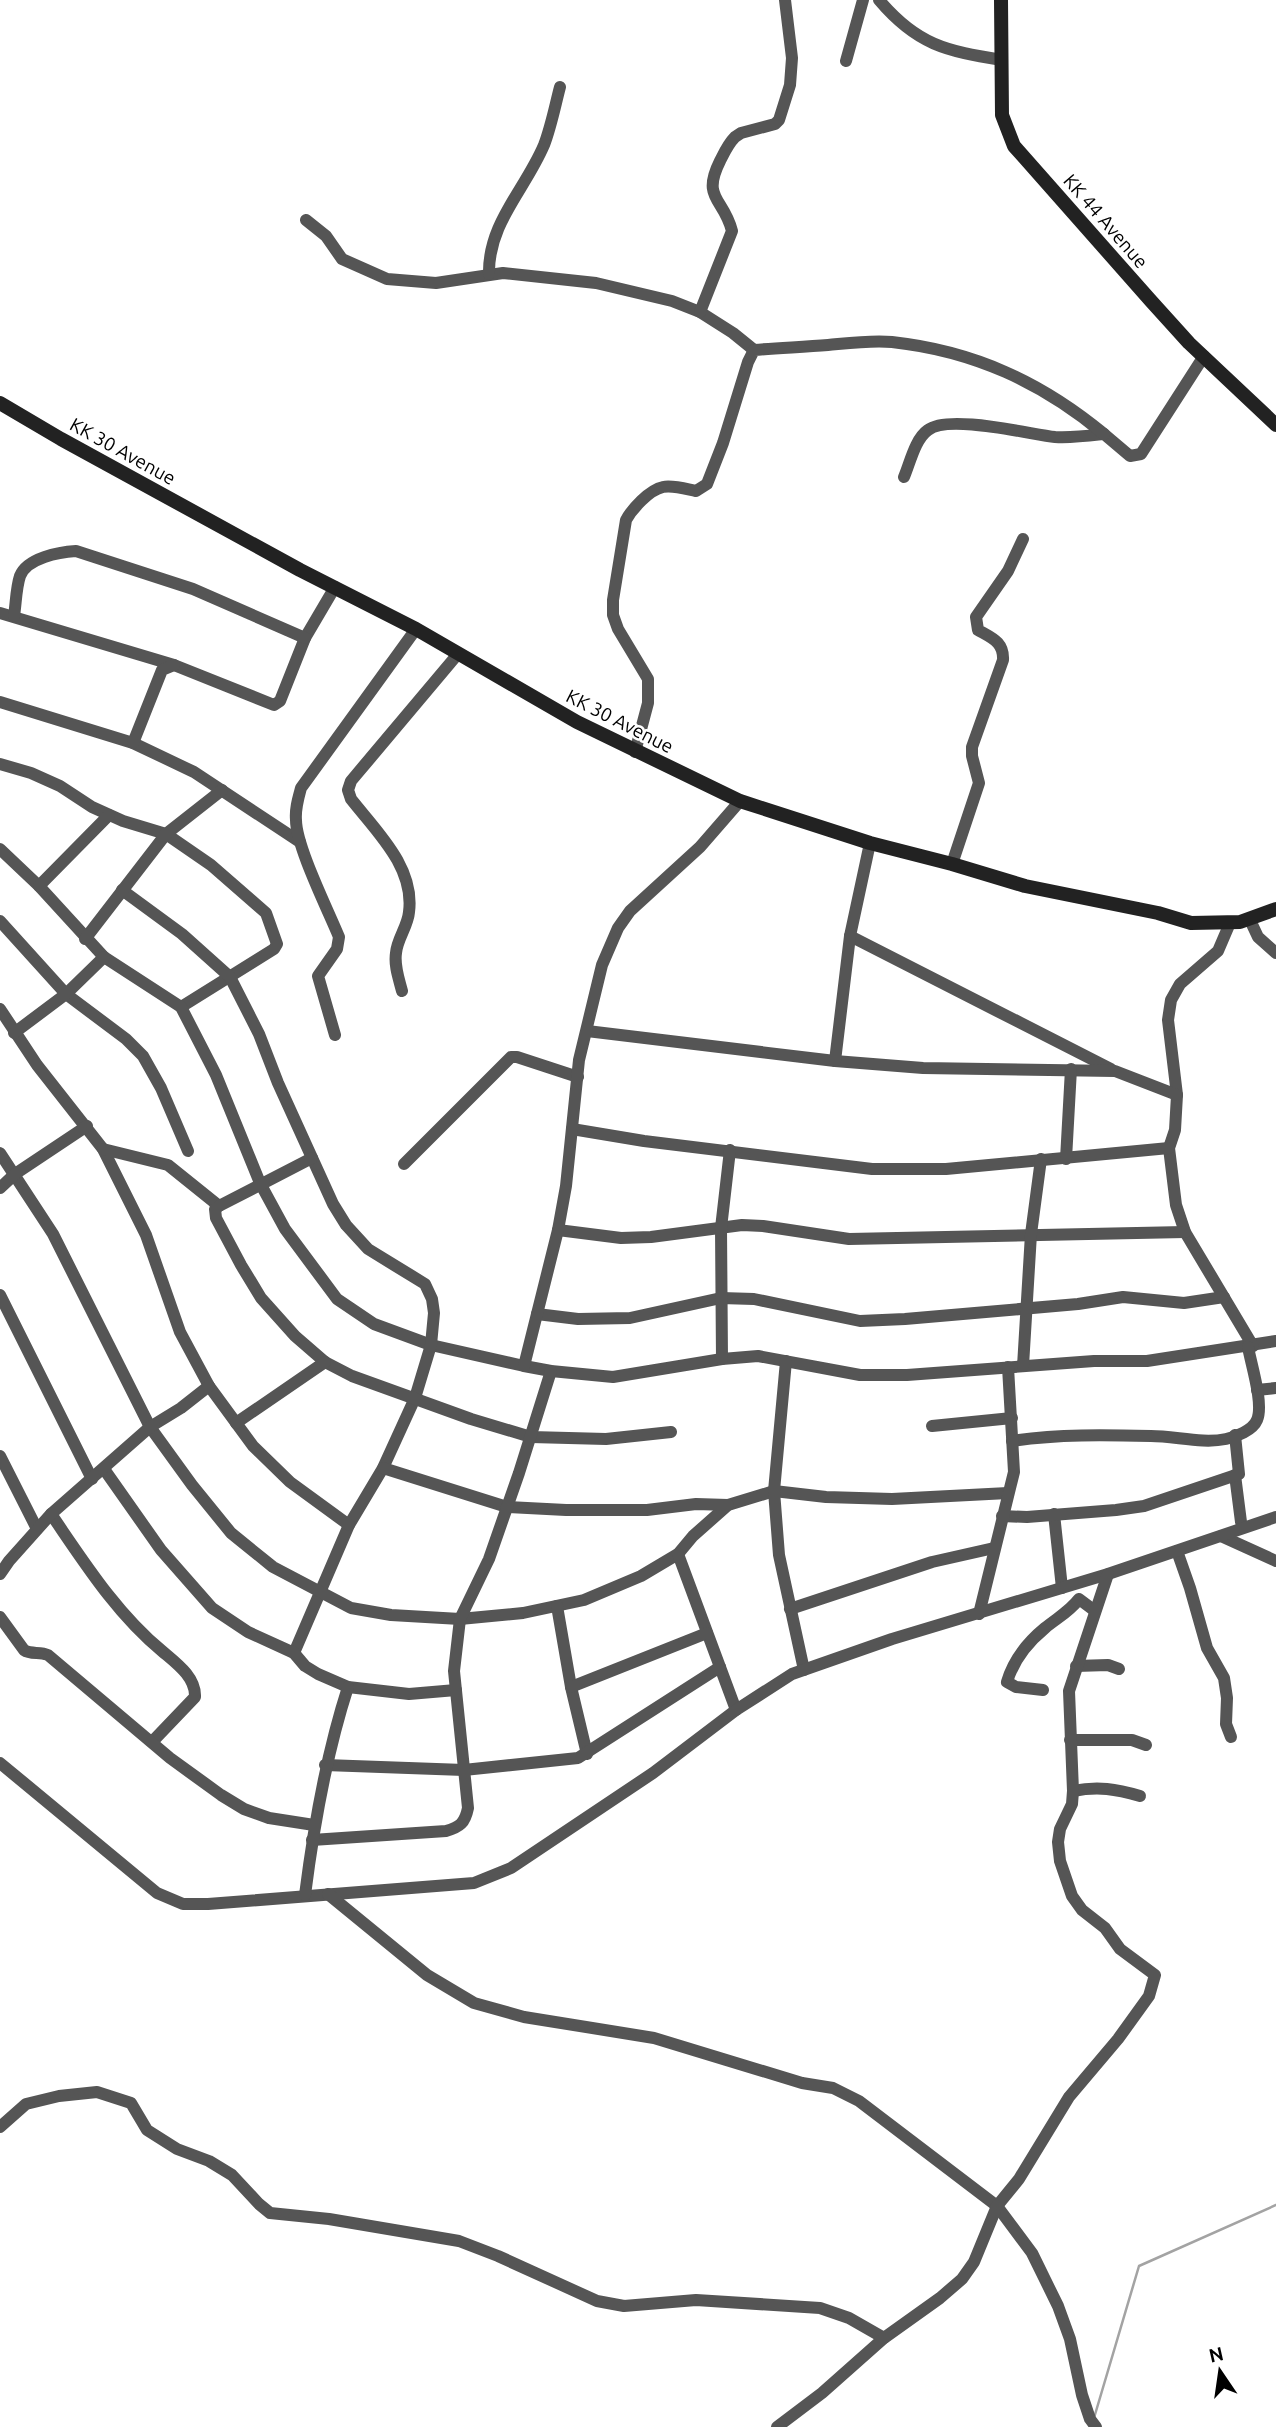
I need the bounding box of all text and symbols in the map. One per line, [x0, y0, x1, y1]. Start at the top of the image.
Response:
street label: KK 44 Avenue [1059, 170, 1153, 272]
street label: KK 30 Avenue [66, 413, 180, 489]
street label: KK 30 Avenue [563, 685, 677, 757]
north arrow [1185, 2336, 1255, 2406]
text: N [1207, 2342, 1226, 2367]

